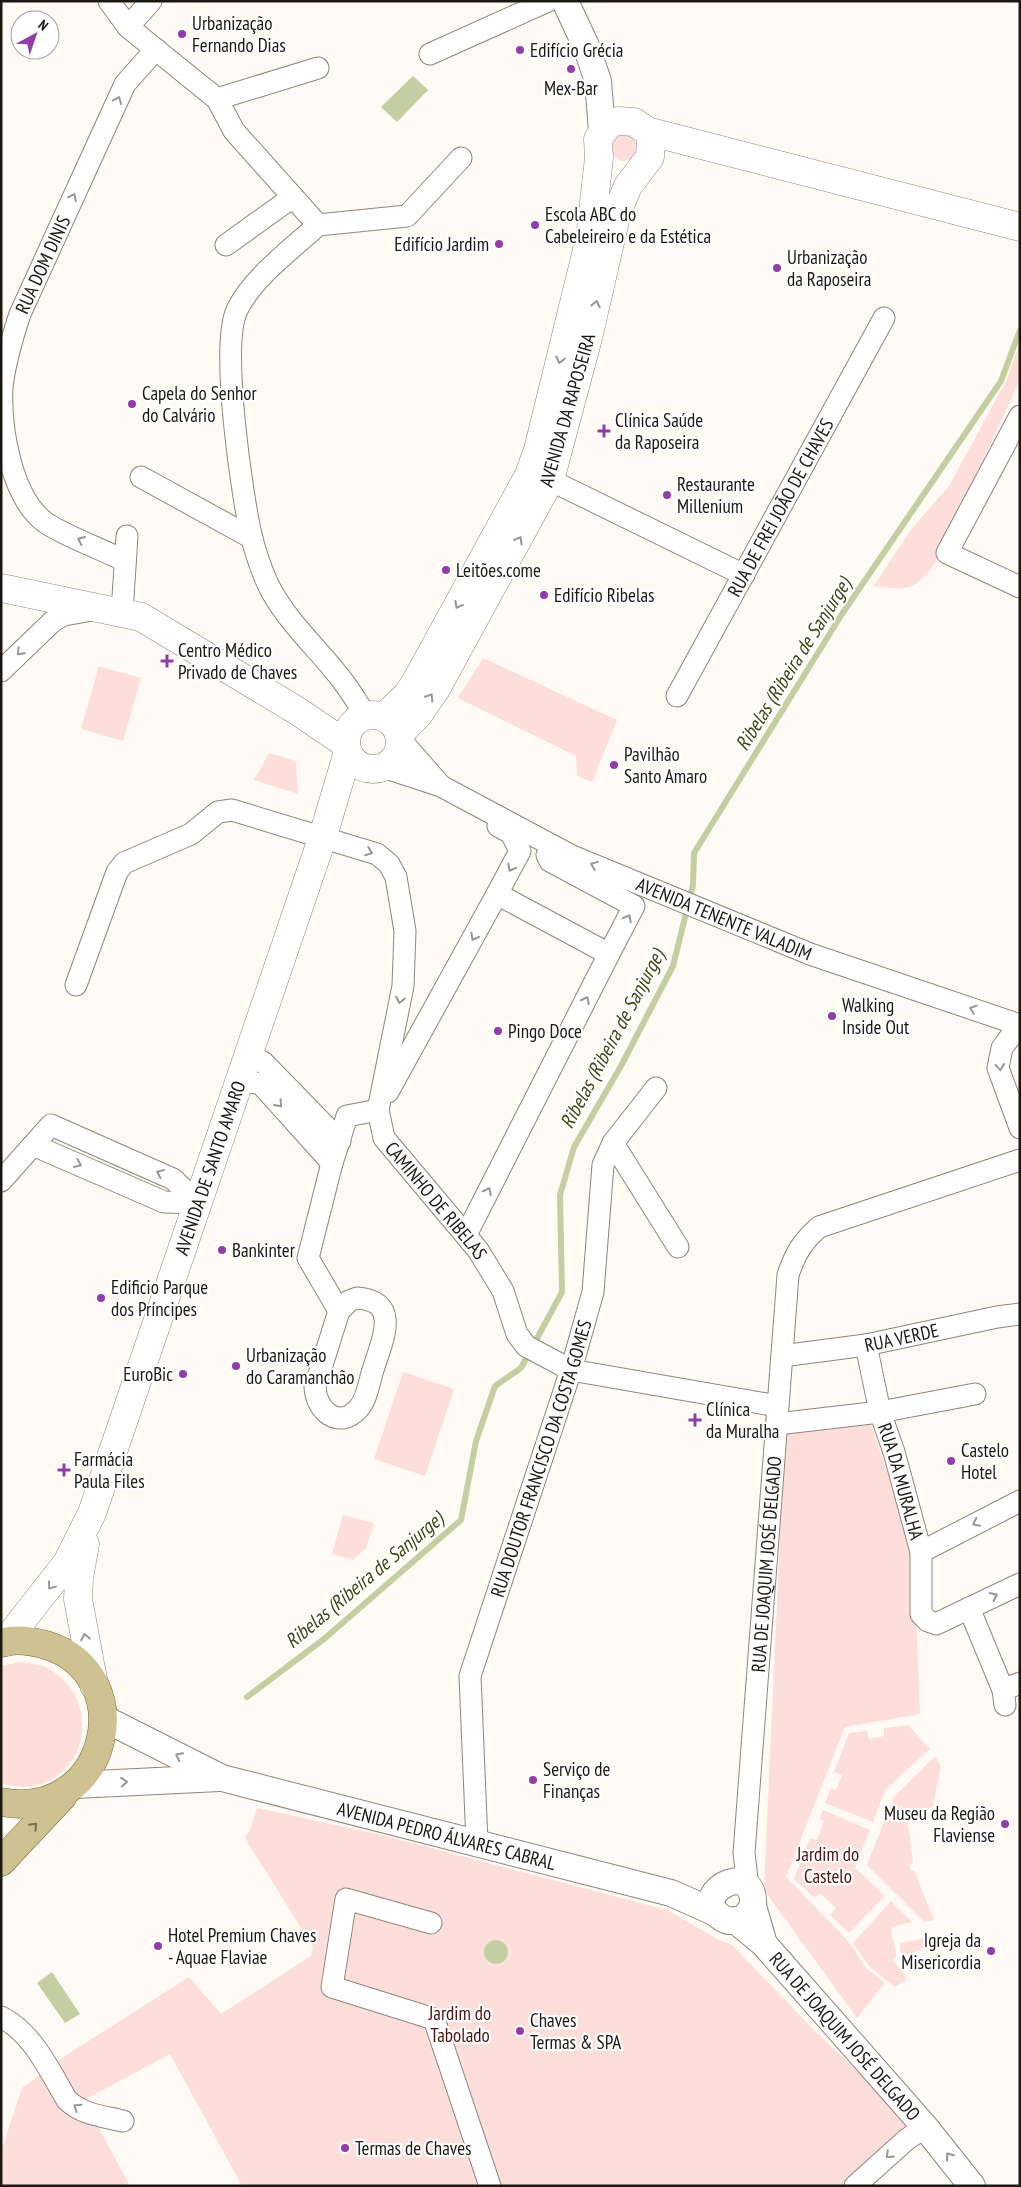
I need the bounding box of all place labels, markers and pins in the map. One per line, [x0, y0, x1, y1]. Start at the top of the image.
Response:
place label: Urbanização Fernando Dias [192, 11, 286, 57]
marker: Urbanização Fernando Dias [176, 28, 188, 40]
place label: Edifício Grécia [530, 38, 623, 62]
marker: Edifício Grécia [514, 44, 526, 56]
marker: Mex-Bar [565, 63, 577, 75]
place label: Mex-Bar [544, 76, 599, 100]
place label: Escola ABC do Cabeleireiro e da Estética [545, 202, 711, 248]
marker: Escola ABC do Cabeleireiro e da Estética [529, 219, 541, 231]
place label: Edifício Jardim [394, 232, 489, 256]
marker: Edifício Jardim [493, 238, 505, 250]
place label: Urbanização da Raposeira [787, 245, 871, 291]
marker: Urbanização da Raposeira [771, 262, 783, 274]
place label: Capela do Senhor do Calvário [142, 381, 258, 427]
marker: Capela do Senhor do Calvário [126, 398, 138, 410]
place label: Clínica Saúde da Raposeira [615, 408, 703, 454]
marker: Clínica Saúde da Raposeira [597, 424, 611, 438]
place label: Restaurante Millenium [677, 472, 755, 518]
marker: Restaurante Millenium [661, 489, 673, 501]
place label: Leitões.come [456, 558, 541, 582]
marker: Leitões.come [440, 564, 452, 576]
place label: Edifício Ribelas [554, 583, 654, 607]
marker: Edifício Ribelas [538, 589, 550, 601]
place label: Centro Médico Privado de Chaves [178, 638, 297, 684]
marker: Centro Médico Privado de Chaves [160, 654, 174, 668]
place label: Pavilhão Santo Amaro [624, 742, 707, 788]
marker: Pavilhão Santo Amaro [608, 759, 620, 771]
place label: Walking Inside Out [842, 993, 910, 1039]
marker: Walking Inside Out [826, 1010, 838, 1022]
place label: Pingo Doce [508, 1019, 582, 1043]
marker: Pingo Doce [492, 1025, 504, 1037]
place label: Bankinter [232, 1238, 296, 1262]
marker: Bankinter [216, 1244, 228, 1256]
place label: Edificio Parque dos Príncipes [111, 1275, 208, 1321]
marker: Edificio Parque dos Príncipes [95, 1292, 107, 1304]
place label: Urbanização do Caramanchão [246, 1343, 355, 1389]
marker: Urbanização do Caramanchão [230, 1360, 242, 1372]
place label: EuroBic [123, 1362, 173, 1386]
marker: EuroBic [177, 1368, 189, 1380]
place label: Clínica da Muralha [706, 1397, 779, 1443]
marker: Clínica da Muralha [688, 1413, 702, 1427]
place label: Castelo Hotel [961, 1438, 1009, 1484]
place label: Farmácia Paula Files [74, 1447, 145, 1493]
marker: Castelo Hotel [945, 1455, 957, 1467]
marker: Farmácia Paula Files [58, 1464, 70, 1476]
place label: Serviço de Finanças [543, 1757, 611, 1803]
marker: Serviço de Finanças [527, 1774, 539, 1786]
place label: Museu da Região Flaviense [884, 1801, 995, 1847]
marker: Museu da Região Flaviense [999, 1818, 1011, 1830]
place label: Hotel Premium Chaves - Aquae Flaviae [168, 1923, 316, 1969]
place label: Igreja da Misericordia [901, 1928, 981, 1974]
marker: Hotel Premium Chaves - Aquae Flaviae [152, 1940, 164, 1952]
marker: Igreja da Misericordia [985, 1945, 997, 1957]
place label: Chaves Termas & SPA [530, 2008, 621, 2054]
marker: Chaves Termas & SPA [514, 2025, 526, 2037]
place label: Termas de Chaves [355, 2136, 471, 2160]
marker: Termas de Chaves [339, 2142, 351, 2154]

